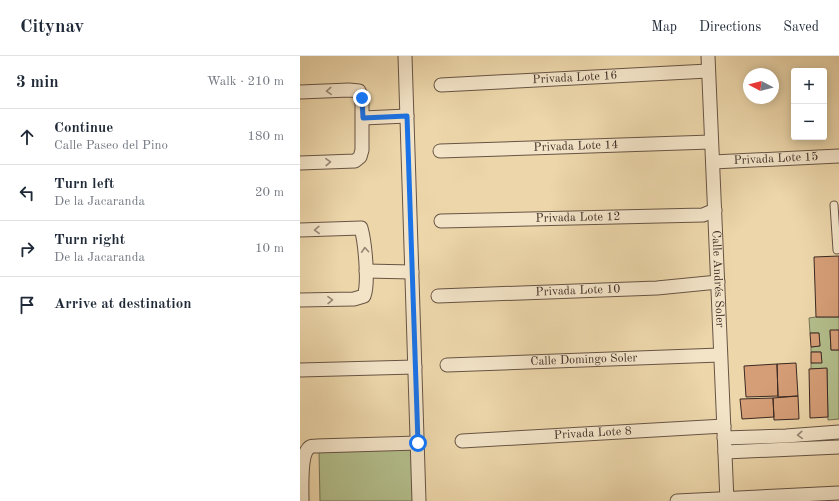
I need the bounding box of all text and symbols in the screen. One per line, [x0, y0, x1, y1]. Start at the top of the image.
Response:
text: Citynav [20, 18, 84, 37]
text: Map [651, 20, 677, 34]
text: Directions [699, 20, 761, 34]
text: Saved [783, 20, 819, 34]
north arrow [743, 68, 779, 104]
map controls [791, 68, 827, 140]
button: + [791, 68, 827, 104]
street label: Privada Lote 16 [532, 70, 618, 86]
text: 3 min [16, 74, 59, 91]
text: Walk · 210 m [207, 75, 284, 88]
one-way arrow [326, 86, 332, 95]
route end [353, 89, 371, 107]
button: − [791, 104, 827, 140]
text: Continue [54, 121, 113, 136]
icon: ahead [16, 126, 38, 148]
text: 180 m [247, 130, 284, 143]
text: Calle Paseo del Pino [54, 139, 168, 152]
street label: Privada Lote 14 [533, 139, 619, 154]
street label: Privada Lote 15 [733, 150, 819, 167]
one-way arrow [325, 158, 331, 166]
text: Turn left [54, 177, 114, 192]
icon: left [16, 182, 38, 204]
text: 20 m [255, 186, 284, 199]
text: De la Jacaranda [54, 195, 145, 208]
street label: Privada Lote 12 [535, 211, 621, 225]
one-way arrow [314, 225, 320, 234]
street label: Calle Andrés Soler [709, 230, 726, 328]
text: Turn right [54, 233, 125, 248]
icon: right [16, 238, 38, 260]
text: 10 m [255, 242, 284, 255]
one-way arrow [360, 247, 369, 253]
text: De la Jacaranda [54, 251, 145, 264]
street label: Privada Lote 10 [535, 283, 621, 298]
icon: arrive [16, 294, 38, 316]
one-way arrow [327, 296, 333, 304]
text: Arrive at destination [54, 297, 192, 312]
street label: Calle Domingo Soler [530, 352, 638, 368]
street label: Privada Lote 8 [554, 425, 632, 442]
one-way arrow [797, 431, 803, 439]
route start [409, 434, 427, 452]

